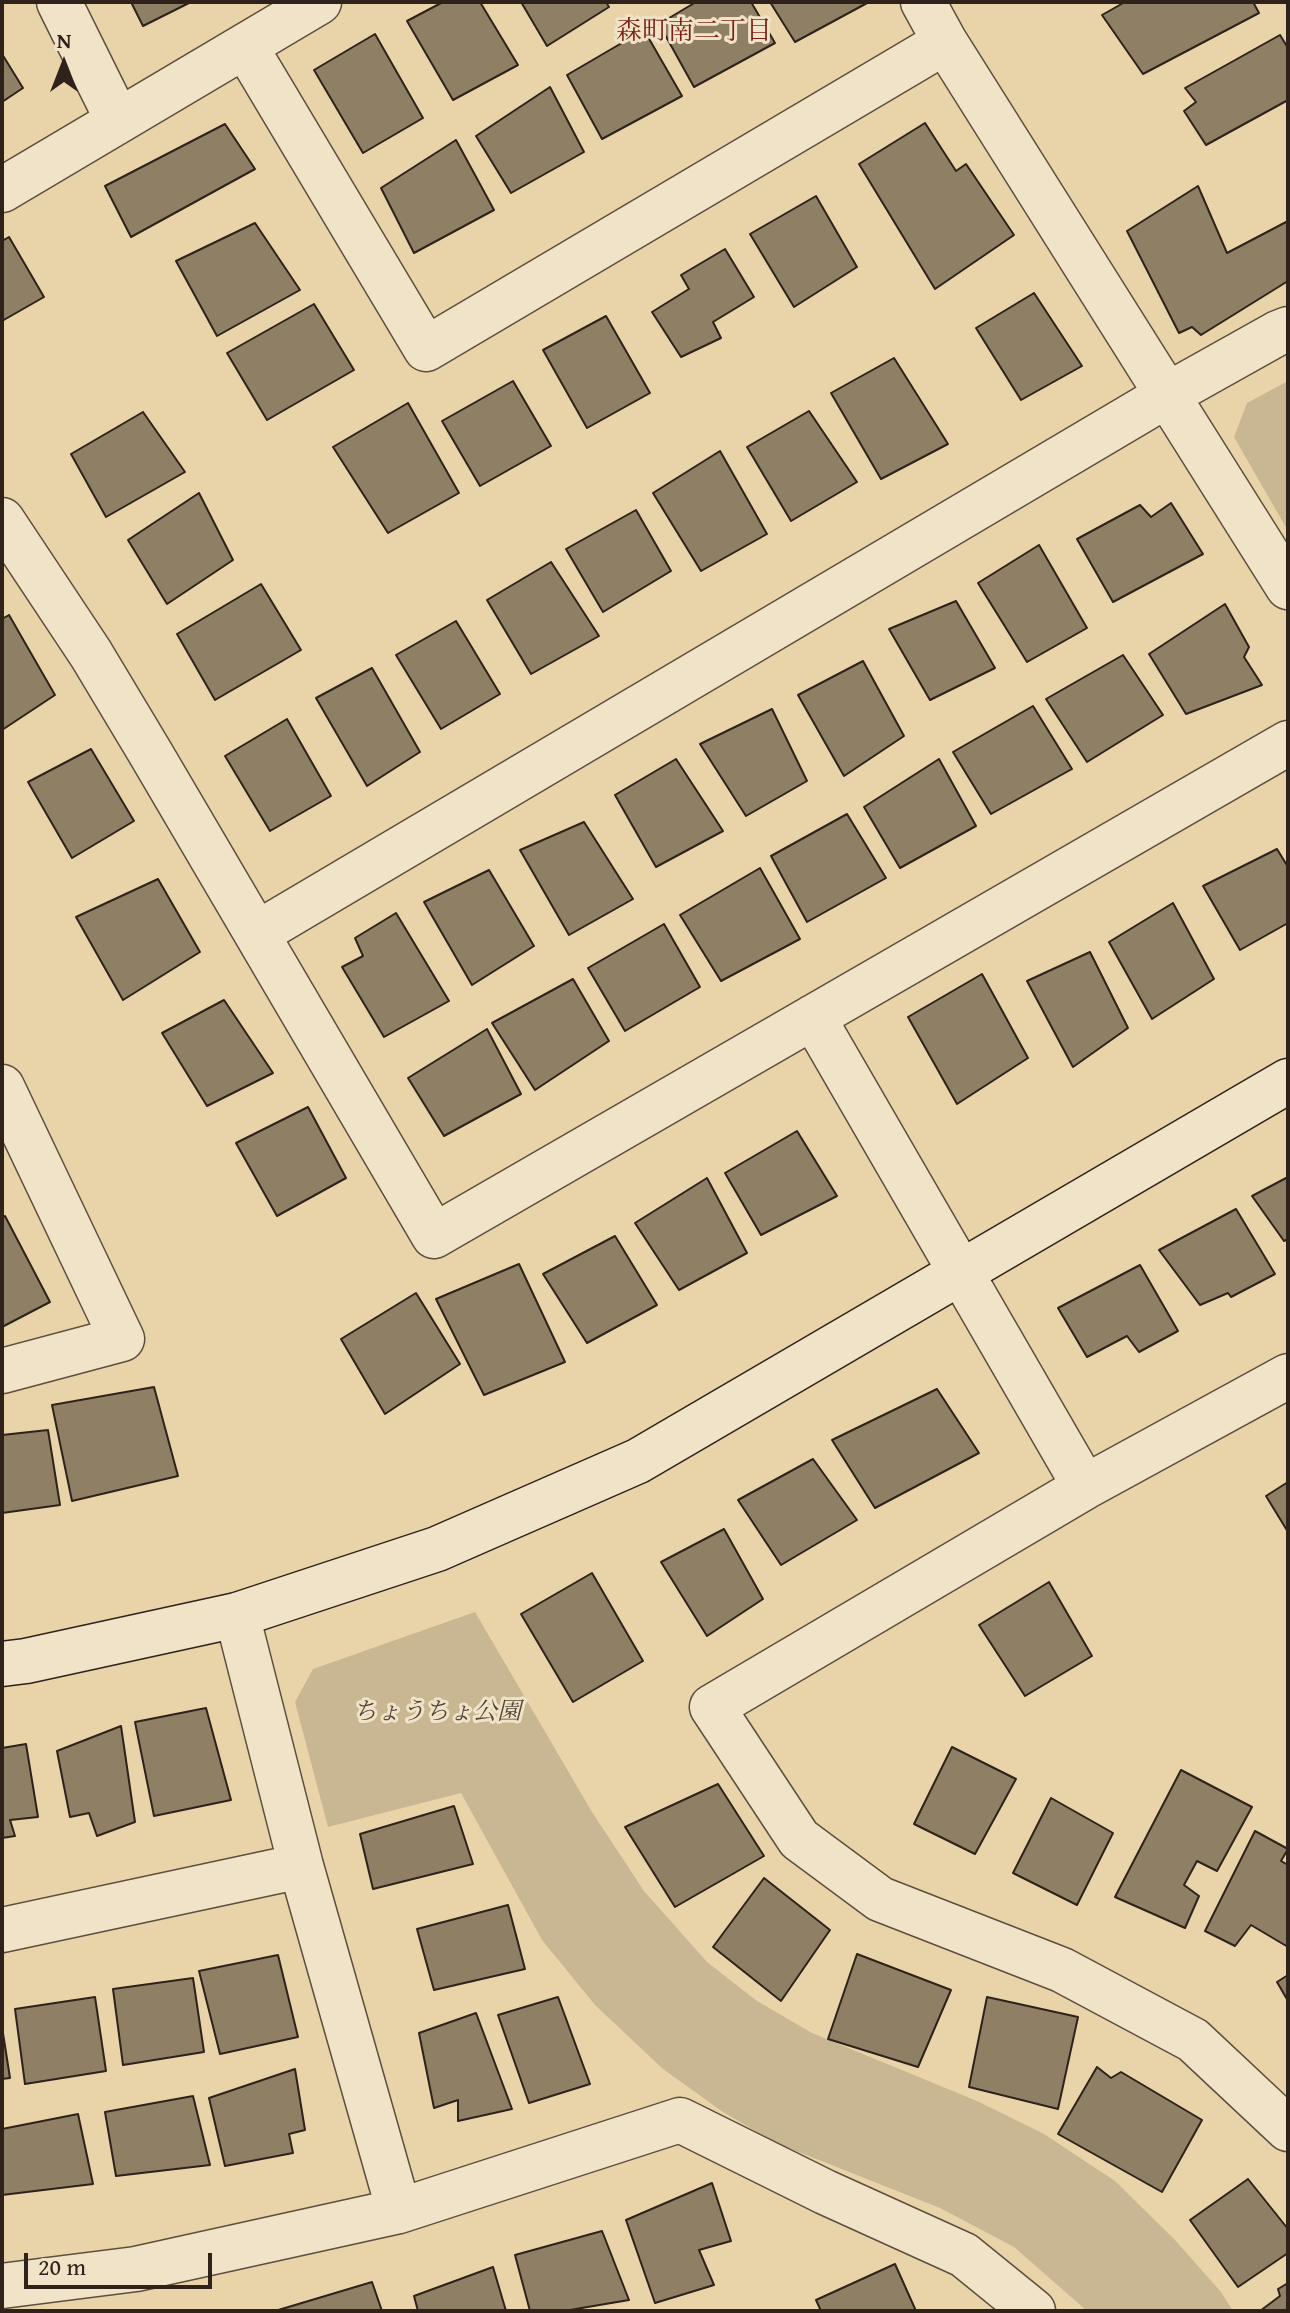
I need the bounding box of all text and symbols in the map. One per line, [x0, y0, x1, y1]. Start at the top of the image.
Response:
district label: 森町南二丁目 [616, 16, 772, 48]
north arrow [24, 24, 104, 104]
text: N [57, 24, 71, 56]
park label: ちょうちょ公園 [353, 1699, 521, 1727]
scale bar [28, 2237, 216, 2287]
text: 20 m [38, 2249, 86, 2284]

